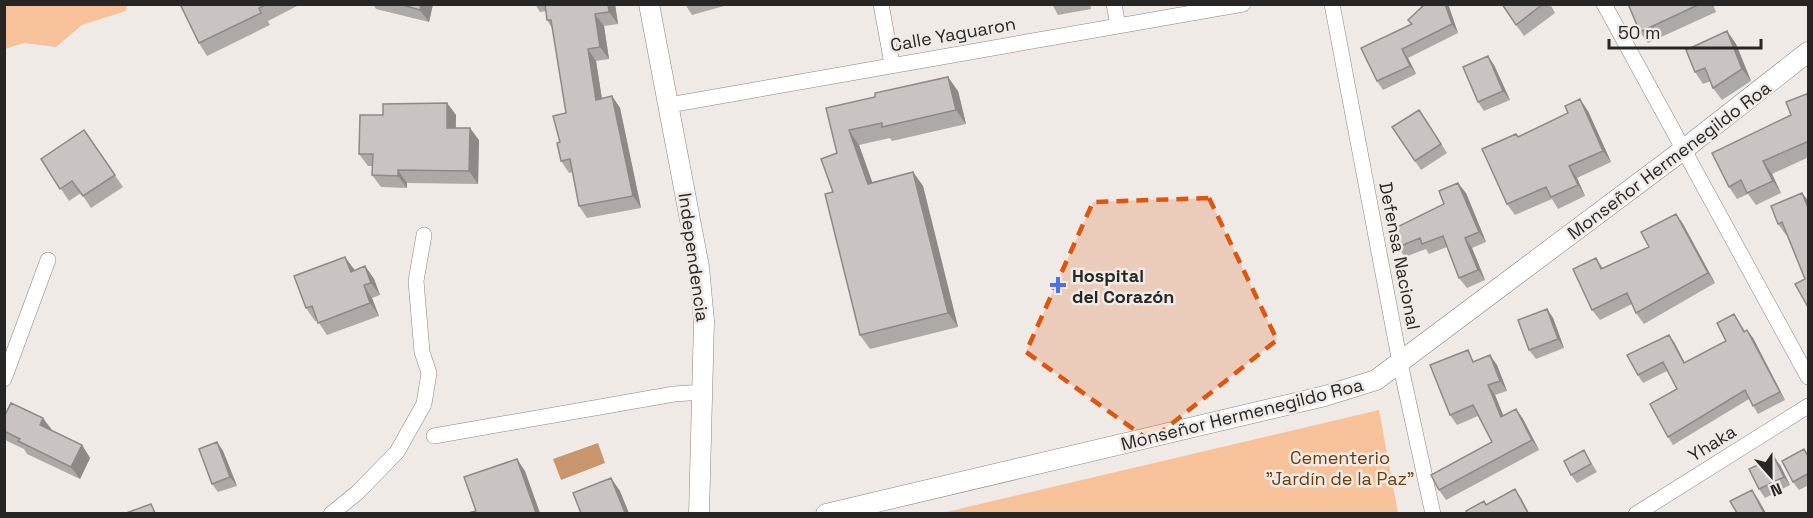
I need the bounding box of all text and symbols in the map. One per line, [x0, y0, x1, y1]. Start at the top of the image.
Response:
street label: Calle Yaguaron [888, 12, 1018, 56]
scale bar [1609, 12, 1760, 50]
text: 50 m [1618, 21, 1660, 44]
street label: Monseñor Hermenegildo Roa [1563, 76, 1775, 244]
street label: Defensa Nacional [1374, 180, 1426, 332]
street label: Independencia [674, 191, 714, 323]
place label: Hospital del Corazón [1072, 264, 1174, 308]
marker: Hospital del Corazón [1049, 276, 1067, 294]
street label: Monseñor Hermenegildo Roa [1118, 373, 1366, 455]
street label: Yhaka [1684, 419, 1740, 467]
park label: Cementerio "Jardín de la Paz" [1265, 446, 1415, 490]
north arrow [1741, 446, 1801, 506]
text: N [1767, 478, 1785, 501]

